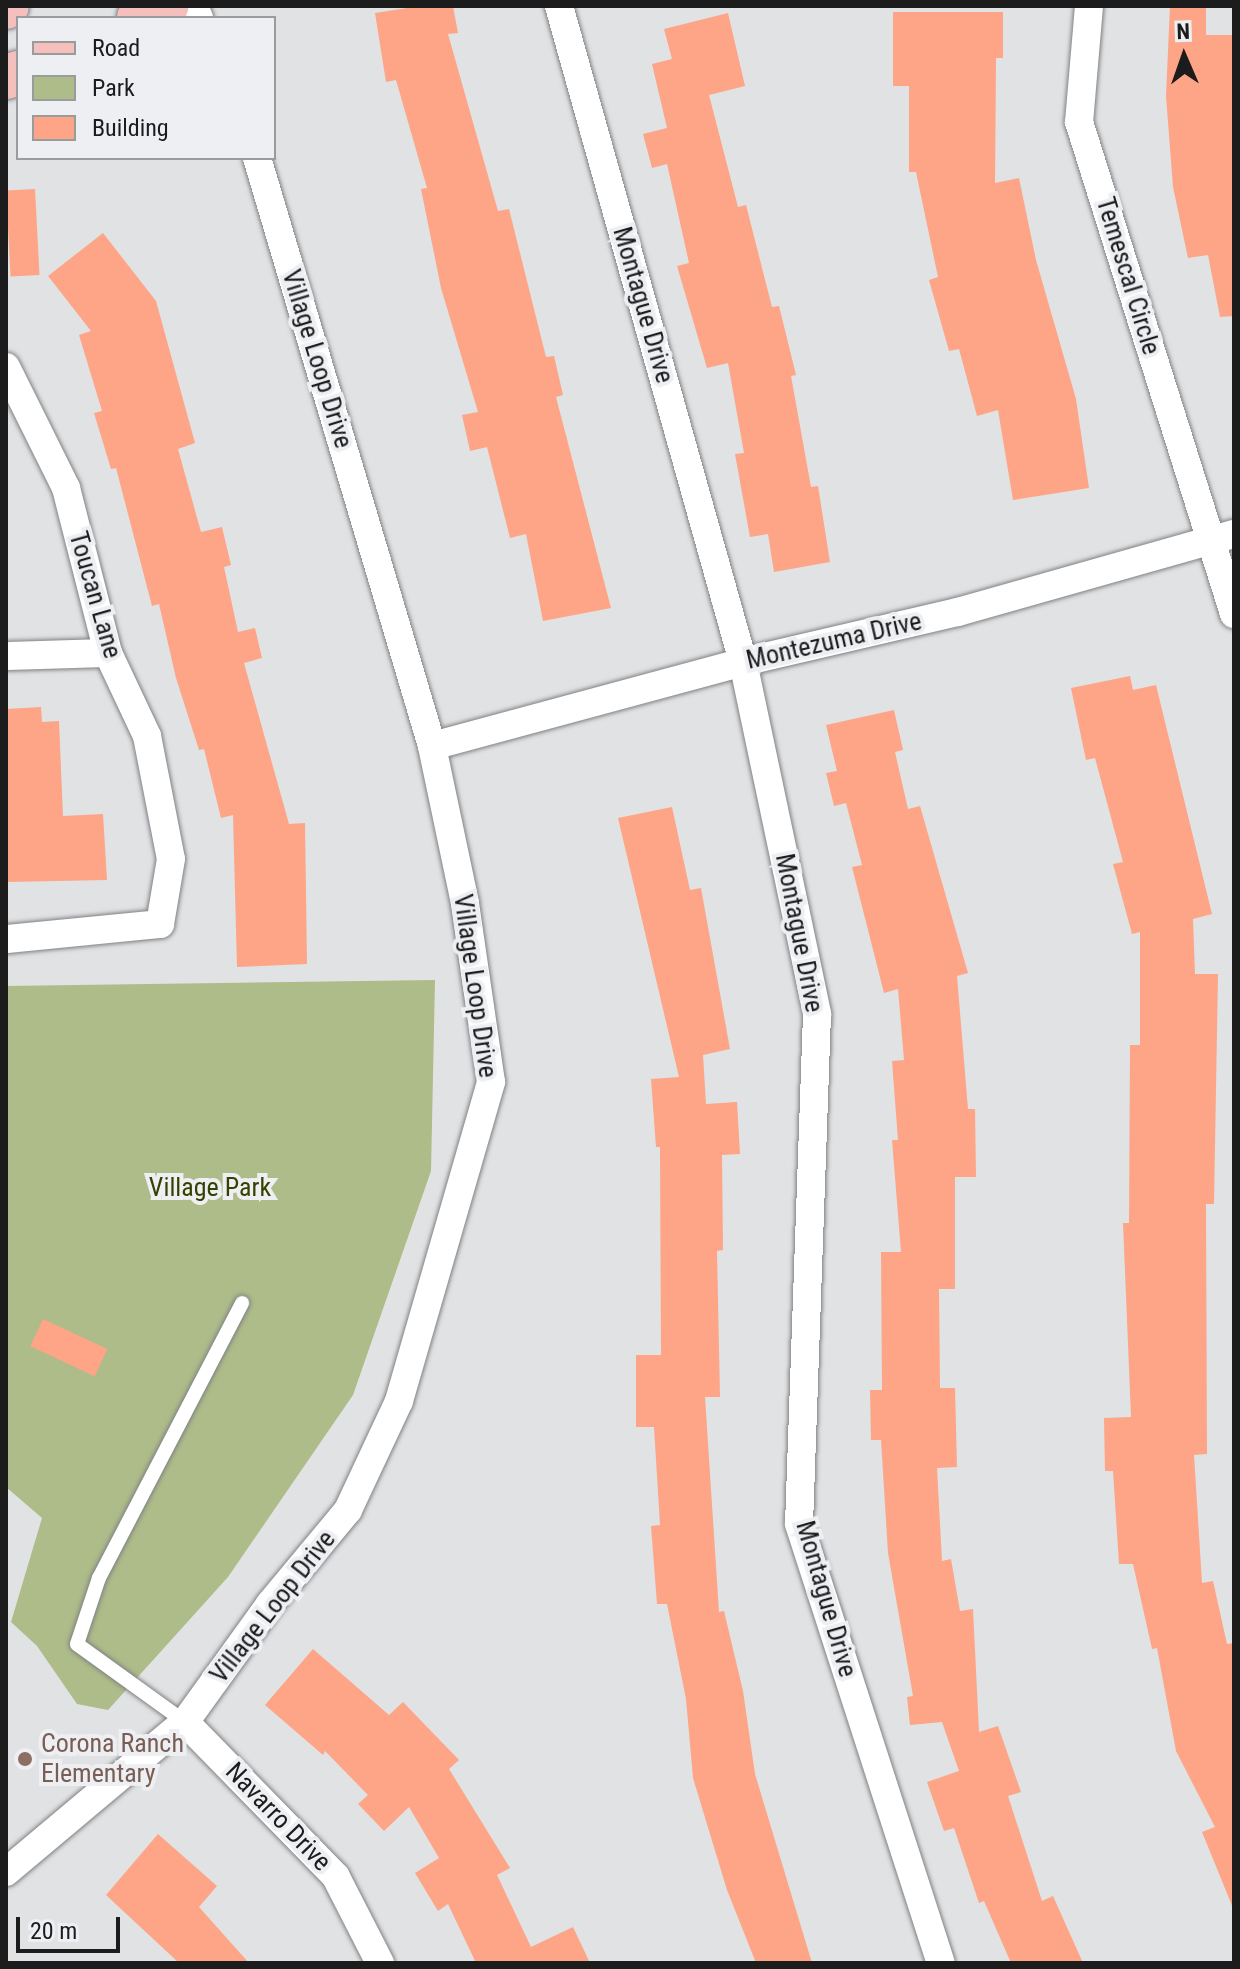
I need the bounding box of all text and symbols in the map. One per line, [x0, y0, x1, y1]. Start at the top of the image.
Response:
legend [16, 16, 276, 160]
north arrow [1144, 16, 1224, 96]
text: N [1176, 19, 1190, 44]
text: Road [92, 34, 140, 62]
text: Park [92, 74, 135, 102]
text: Building [92, 114, 169, 142]
street label: Temescal Circle [1089, 193, 1167, 359]
street label: Montague Drive [606, 223, 680, 387]
street label: Village Loop Drive [275, 266, 359, 452]
street label: Toucan Lane [62, 528, 128, 662]
street label: Montezuma Drive [743, 606, 925, 676]
street label: Montague Drive [768, 851, 830, 1015]
street label: Village Loop Drive [447, 892, 503, 1080]
park label: Village Park [149, 1172, 271, 1204]
street label: Montague Drive [789, 1517, 863, 1681]
street label: Village Loop Drive [204, 1524, 342, 1690]
place label: Corona Ranch Elementary [41, 1728, 184, 1790]
marker: Corona Ranch Elementary [16, 1750, 34, 1768]
street label: Navarro Drive [219, 1756, 337, 1878]
scale bar [20, 1901, 124, 1951]
text: 20 m [30, 1917, 77, 1945]

